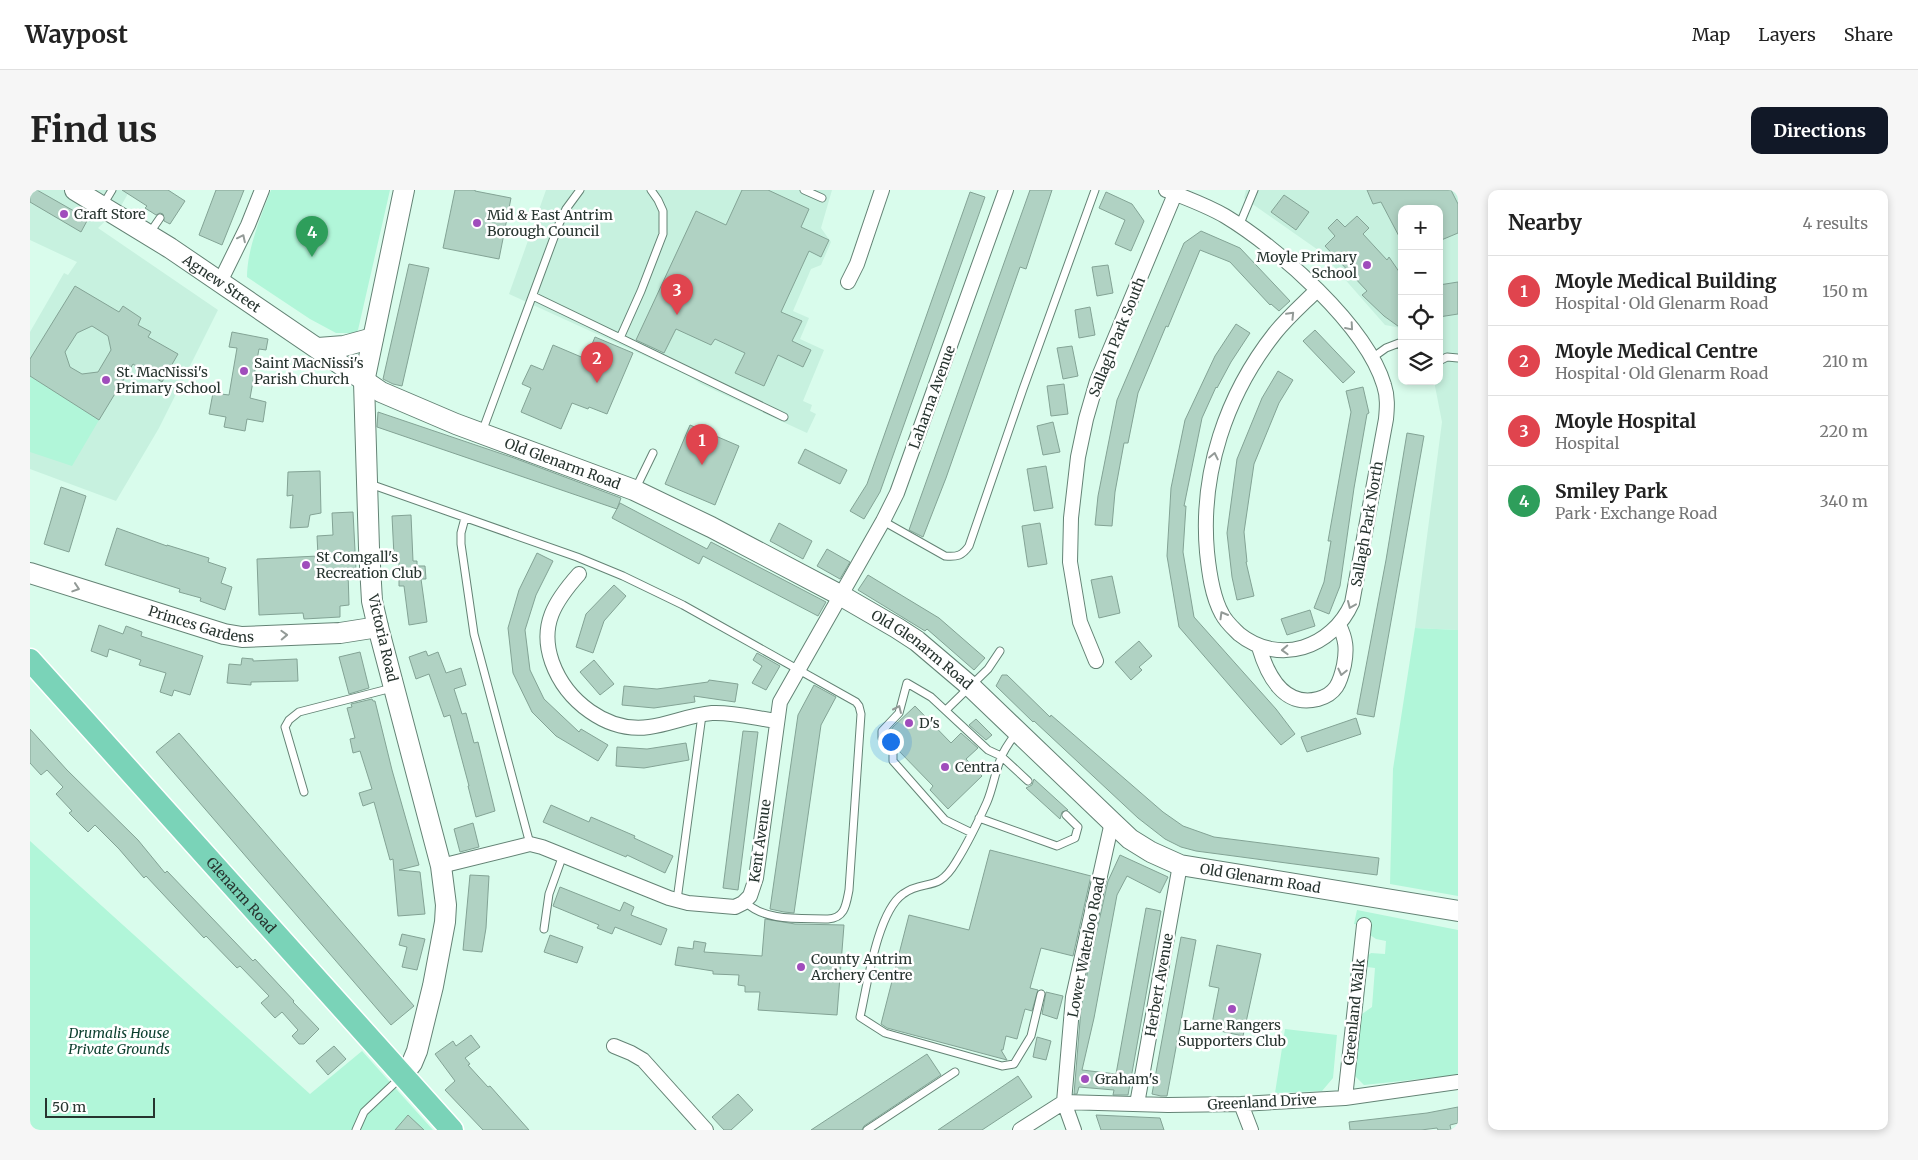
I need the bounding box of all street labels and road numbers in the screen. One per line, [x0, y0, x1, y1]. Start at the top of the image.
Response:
street label: Agnew Street [179, 250, 265, 317]
street label: Sallagh Park South [1085, 275, 1149, 399]
street label: Laharna Avenue [905, 343, 959, 451]
street label: Old Glenarm Road [502, 434, 624, 493]
street label: Sallagh Park North [1347, 460, 1387, 588]
street label: Victoria Road [364, 591, 402, 684]
street label: Princes Gardens [146, 602, 255, 646]
street label: Old Glenarm Road [868, 606, 977, 694]
street label: Kent Avenue [745, 798, 775, 884]
street label: Glenarm Road [202, 853, 280, 937]
street label: Old Glenarm Road [1199, 859, 1323, 897]
street label: Lower Waterloo Road [1064, 874, 1109, 1019]
street label: Herbert Avenue [1141, 932, 1177, 1038]
street label: Greenland Walk [1339, 958, 1369, 1066]
street label: Greenland Drive [1207, 1090, 1317, 1114]

